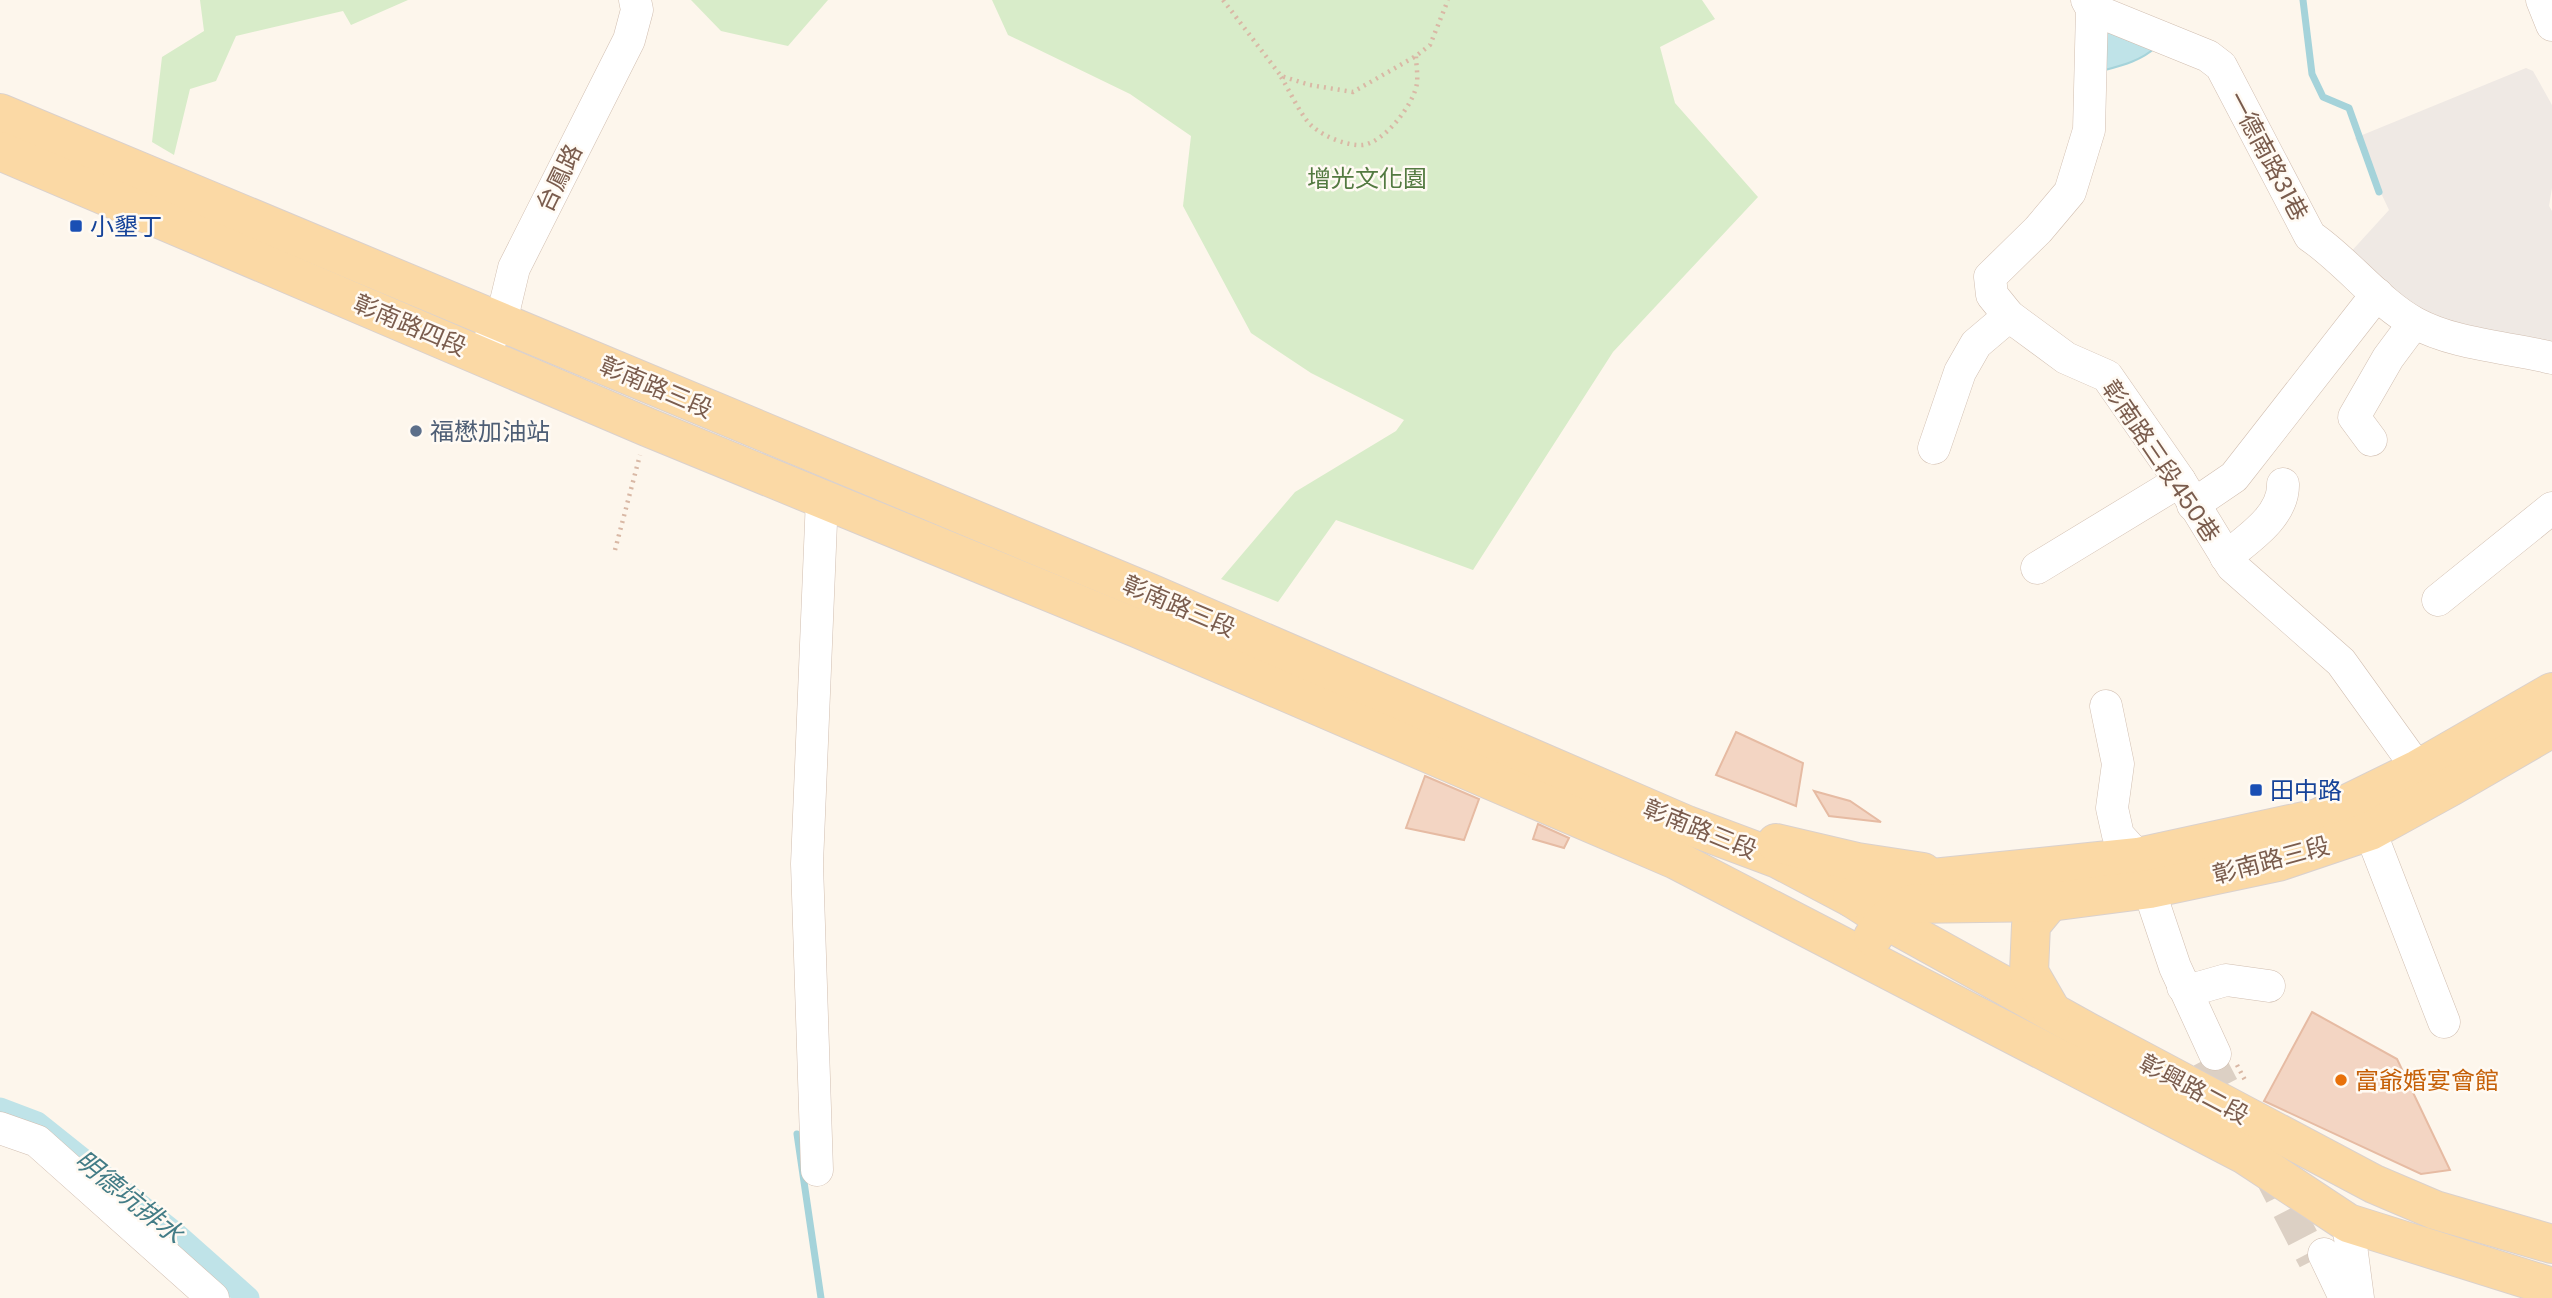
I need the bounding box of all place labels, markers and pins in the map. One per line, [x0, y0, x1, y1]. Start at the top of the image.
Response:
place label: 小墾丁 [90, 210, 162, 243]
marker: 小墾丁 [68, 218, 84, 234]
place label: 福懋加油站 [430, 415, 550, 448]
marker: 福懋加油站 [408, 423, 424, 439]
place label: 田中路 [2270, 774, 2342, 807]
marker: 田中路 [2248, 782, 2264, 798]
place label: 富爺婚宴會館 [2355, 1064, 2499, 1097]
marker: 富爺婚宴會館 [2333, 1072, 2349, 1088]

